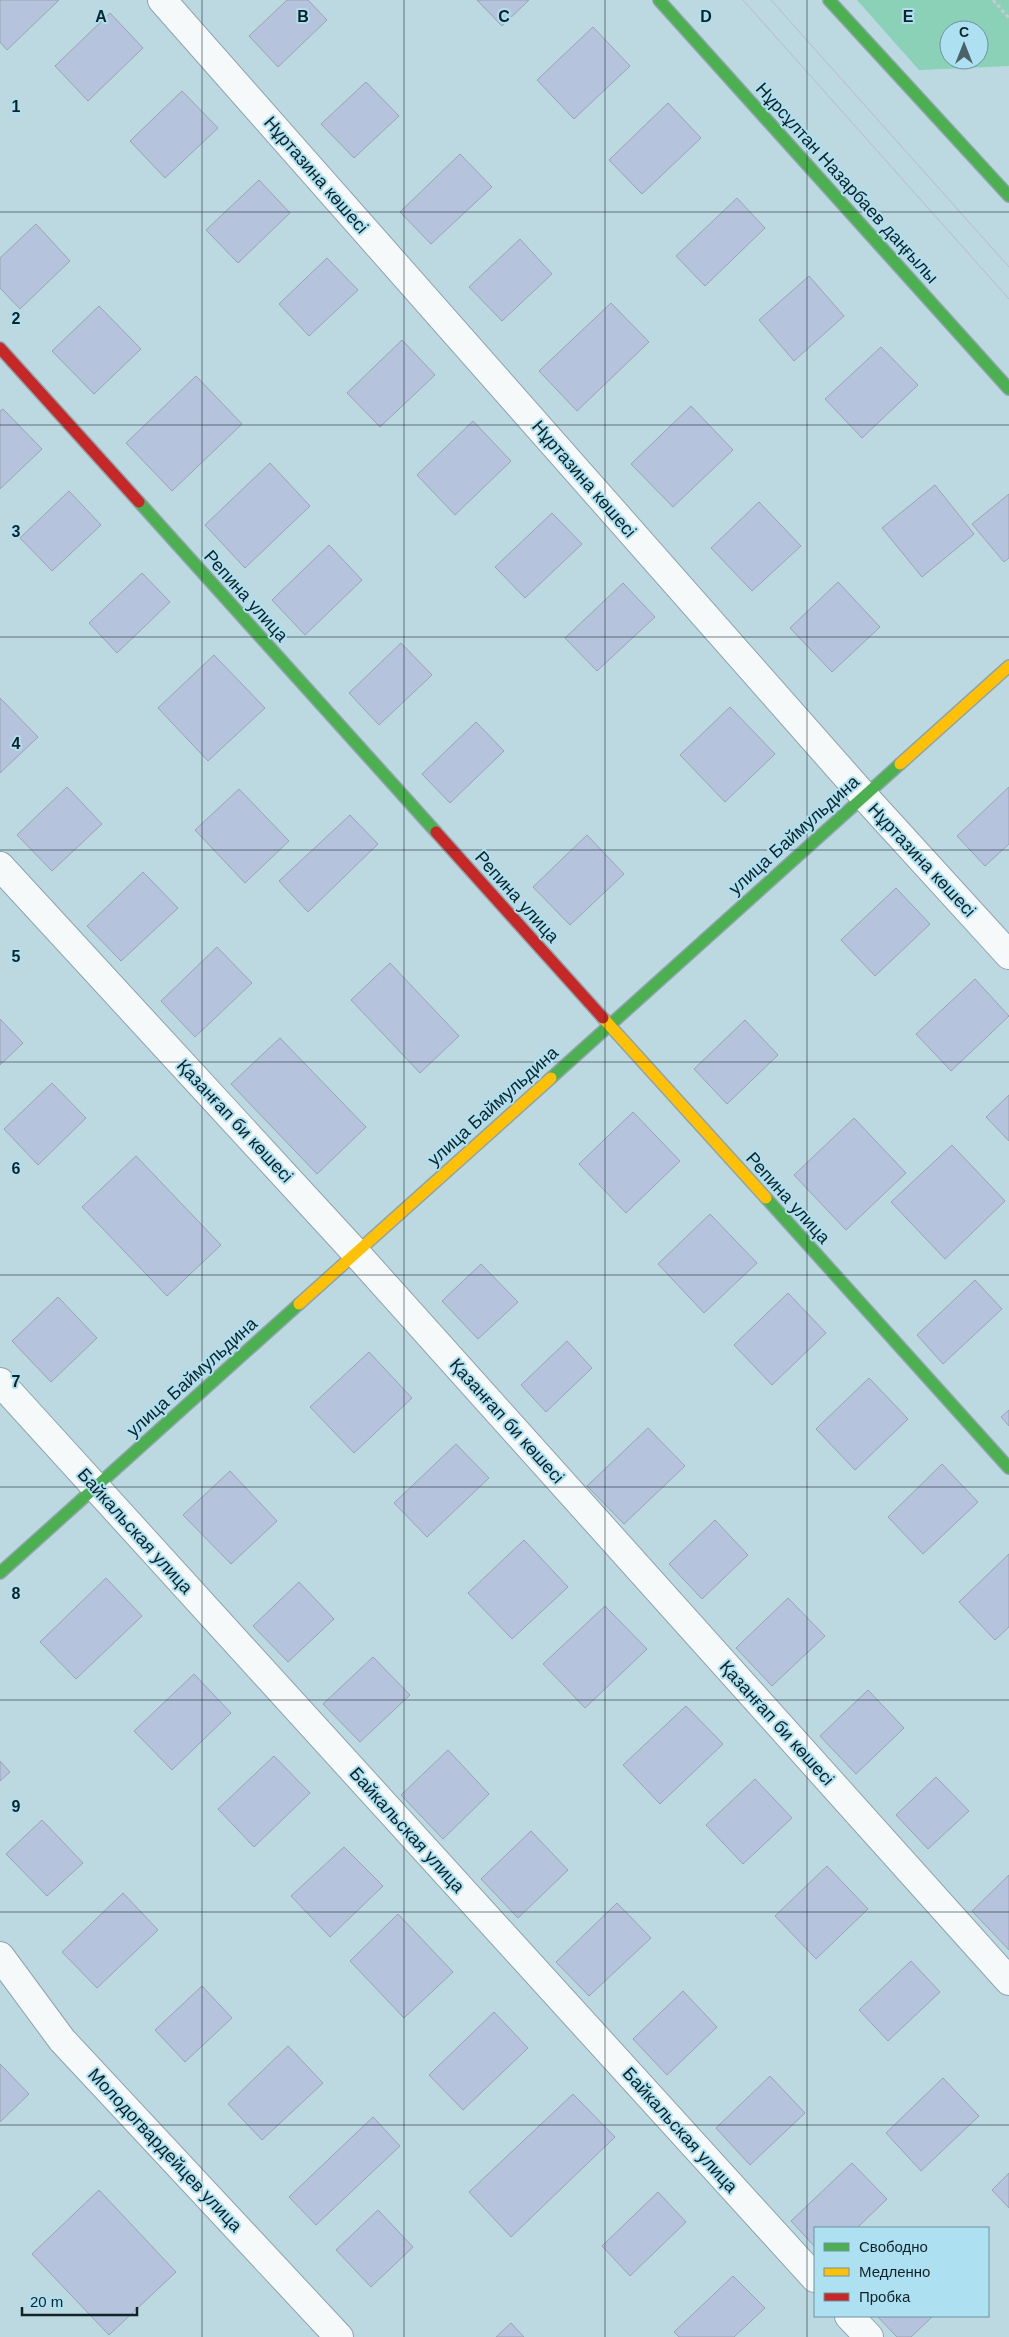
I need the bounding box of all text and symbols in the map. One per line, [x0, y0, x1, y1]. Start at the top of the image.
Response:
text: A [95, 8, 107, 25]
text: B [297, 8, 309, 25]
text: C [498, 8, 510, 25]
text: D [700, 8, 712, 25]
text: E [903, 8, 914, 25]
north arrow [939, 20, 989, 70]
text: С [959, 24, 969, 40]
street label: Нұрсұлтан Назарбаев даңғылы [752, 79, 942, 287]
text: 1 [12, 98, 21, 115]
street label: Нұртазина көшесі [260, 113, 372, 237]
text: 2 [12, 310, 21, 327]
street label: Нұртазина көшесі [528, 417, 640, 541]
text: 3 [12, 523, 21, 540]
street label: Репина улица [200, 546, 293, 646]
text: 4 [12, 735, 21, 752]
street label: улица Баймульдина [725, 771, 864, 899]
street label: Нұртазина көшесі [864, 799, 980, 921]
street label: Репина улица [471, 847, 564, 947]
text: 5 [12, 948, 21, 965]
street label: улица Баймульдина [424, 1042, 563, 1170]
street label: Қазанғап би көшесі [173, 1055, 297, 1187]
street label: Репина улица [742, 1148, 835, 1248]
text: 6 [12, 1160, 21, 1177]
street label: улица Баймульдина [123, 1313, 262, 1441]
street label: Қазанғап би көшесі [446, 1355, 568, 1487]
text: 7 [12, 1373, 21, 1390]
street label: Байкальская улица [74, 1464, 197, 1598]
text: 8 [12, 1585, 21, 1602]
street label: Қазанғап би көшесі [716, 1657, 838, 1789]
street label: Байкальская улица [346, 1763, 469, 1897]
text: 9 [12, 1798, 21, 1815]
street label: Байкальская улица [619, 2063, 742, 2197]
street label: Молодогвардейцев улица [84, 2064, 247, 2236]
legend [814, 2227, 989, 2317]
text: Свободно [859, 2238, 928, 2255]
text: Медленно [859, 2263, 930, 2280]
scale bar [22, 2284, 138, 2316]
text: Пробка [859, 2288, 911, 2305]
text: 20 m [30, 2293, 63, 2310]

